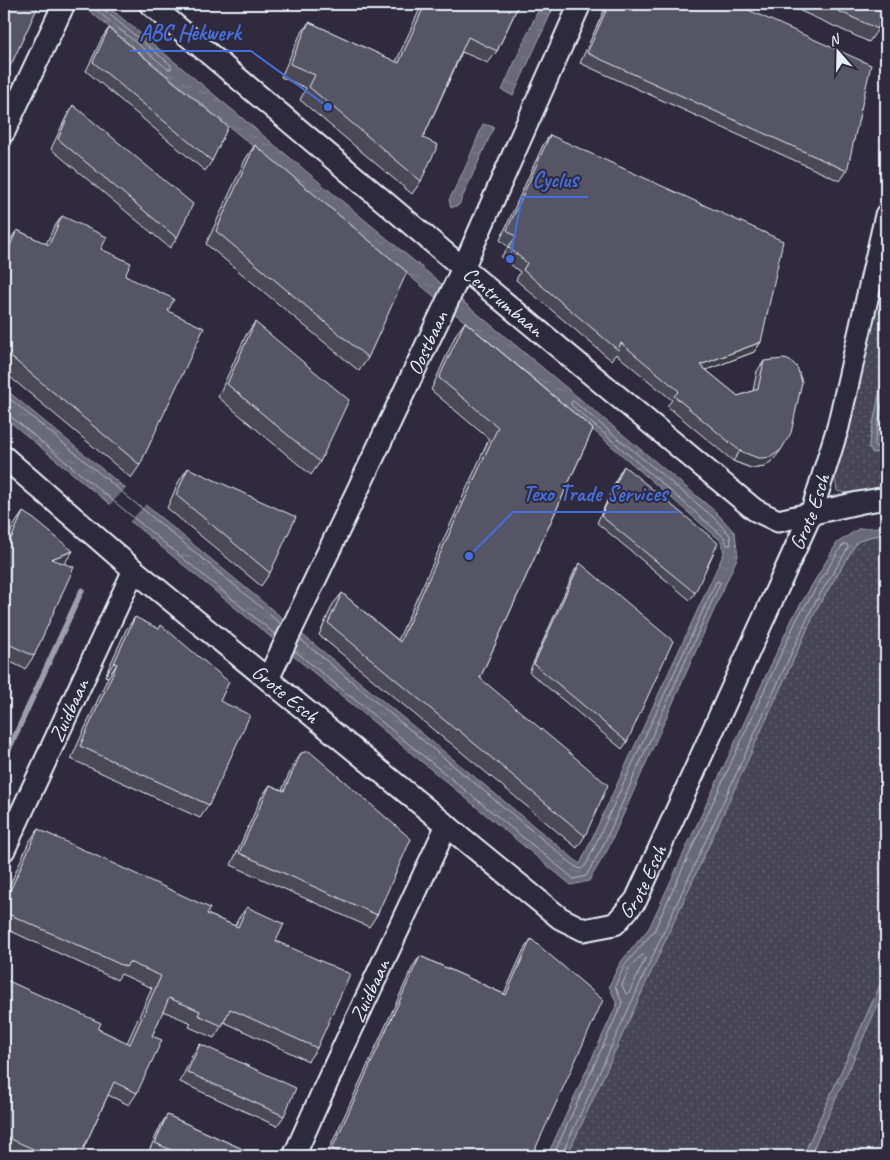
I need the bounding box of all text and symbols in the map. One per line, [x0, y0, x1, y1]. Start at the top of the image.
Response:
callout: ABC Hekwerk [130, 14, 251, 51]
text: ABC Hekwerk [139, 19, 243, 47]
north arrow [812, 28, 862, 78]
text: N [827, 30, 843, 50]
callout: Cyclus [522, 160, 588, 197]
text: Cyclus [532, 166, 580, 194]
street label: Centrumbaan [458, 261, 550, 343]
street label: Oostbaan [401, 306, 454, 379]
street label: Grote Esch [783, 469, 836, 554]
callout: Texo Trade Services [513, 475, 678, 512]
text: Texo Trade Services [523, 480, 670, 508]
street label: Grote Esch [247, 659, 326, 730]
street label: Zuidbaan [43, 673, 95, 746]
street label: Grote Esch [613, 840, 673, 924]
street label: Zuidbaan [344, 953, 396, 1026]

